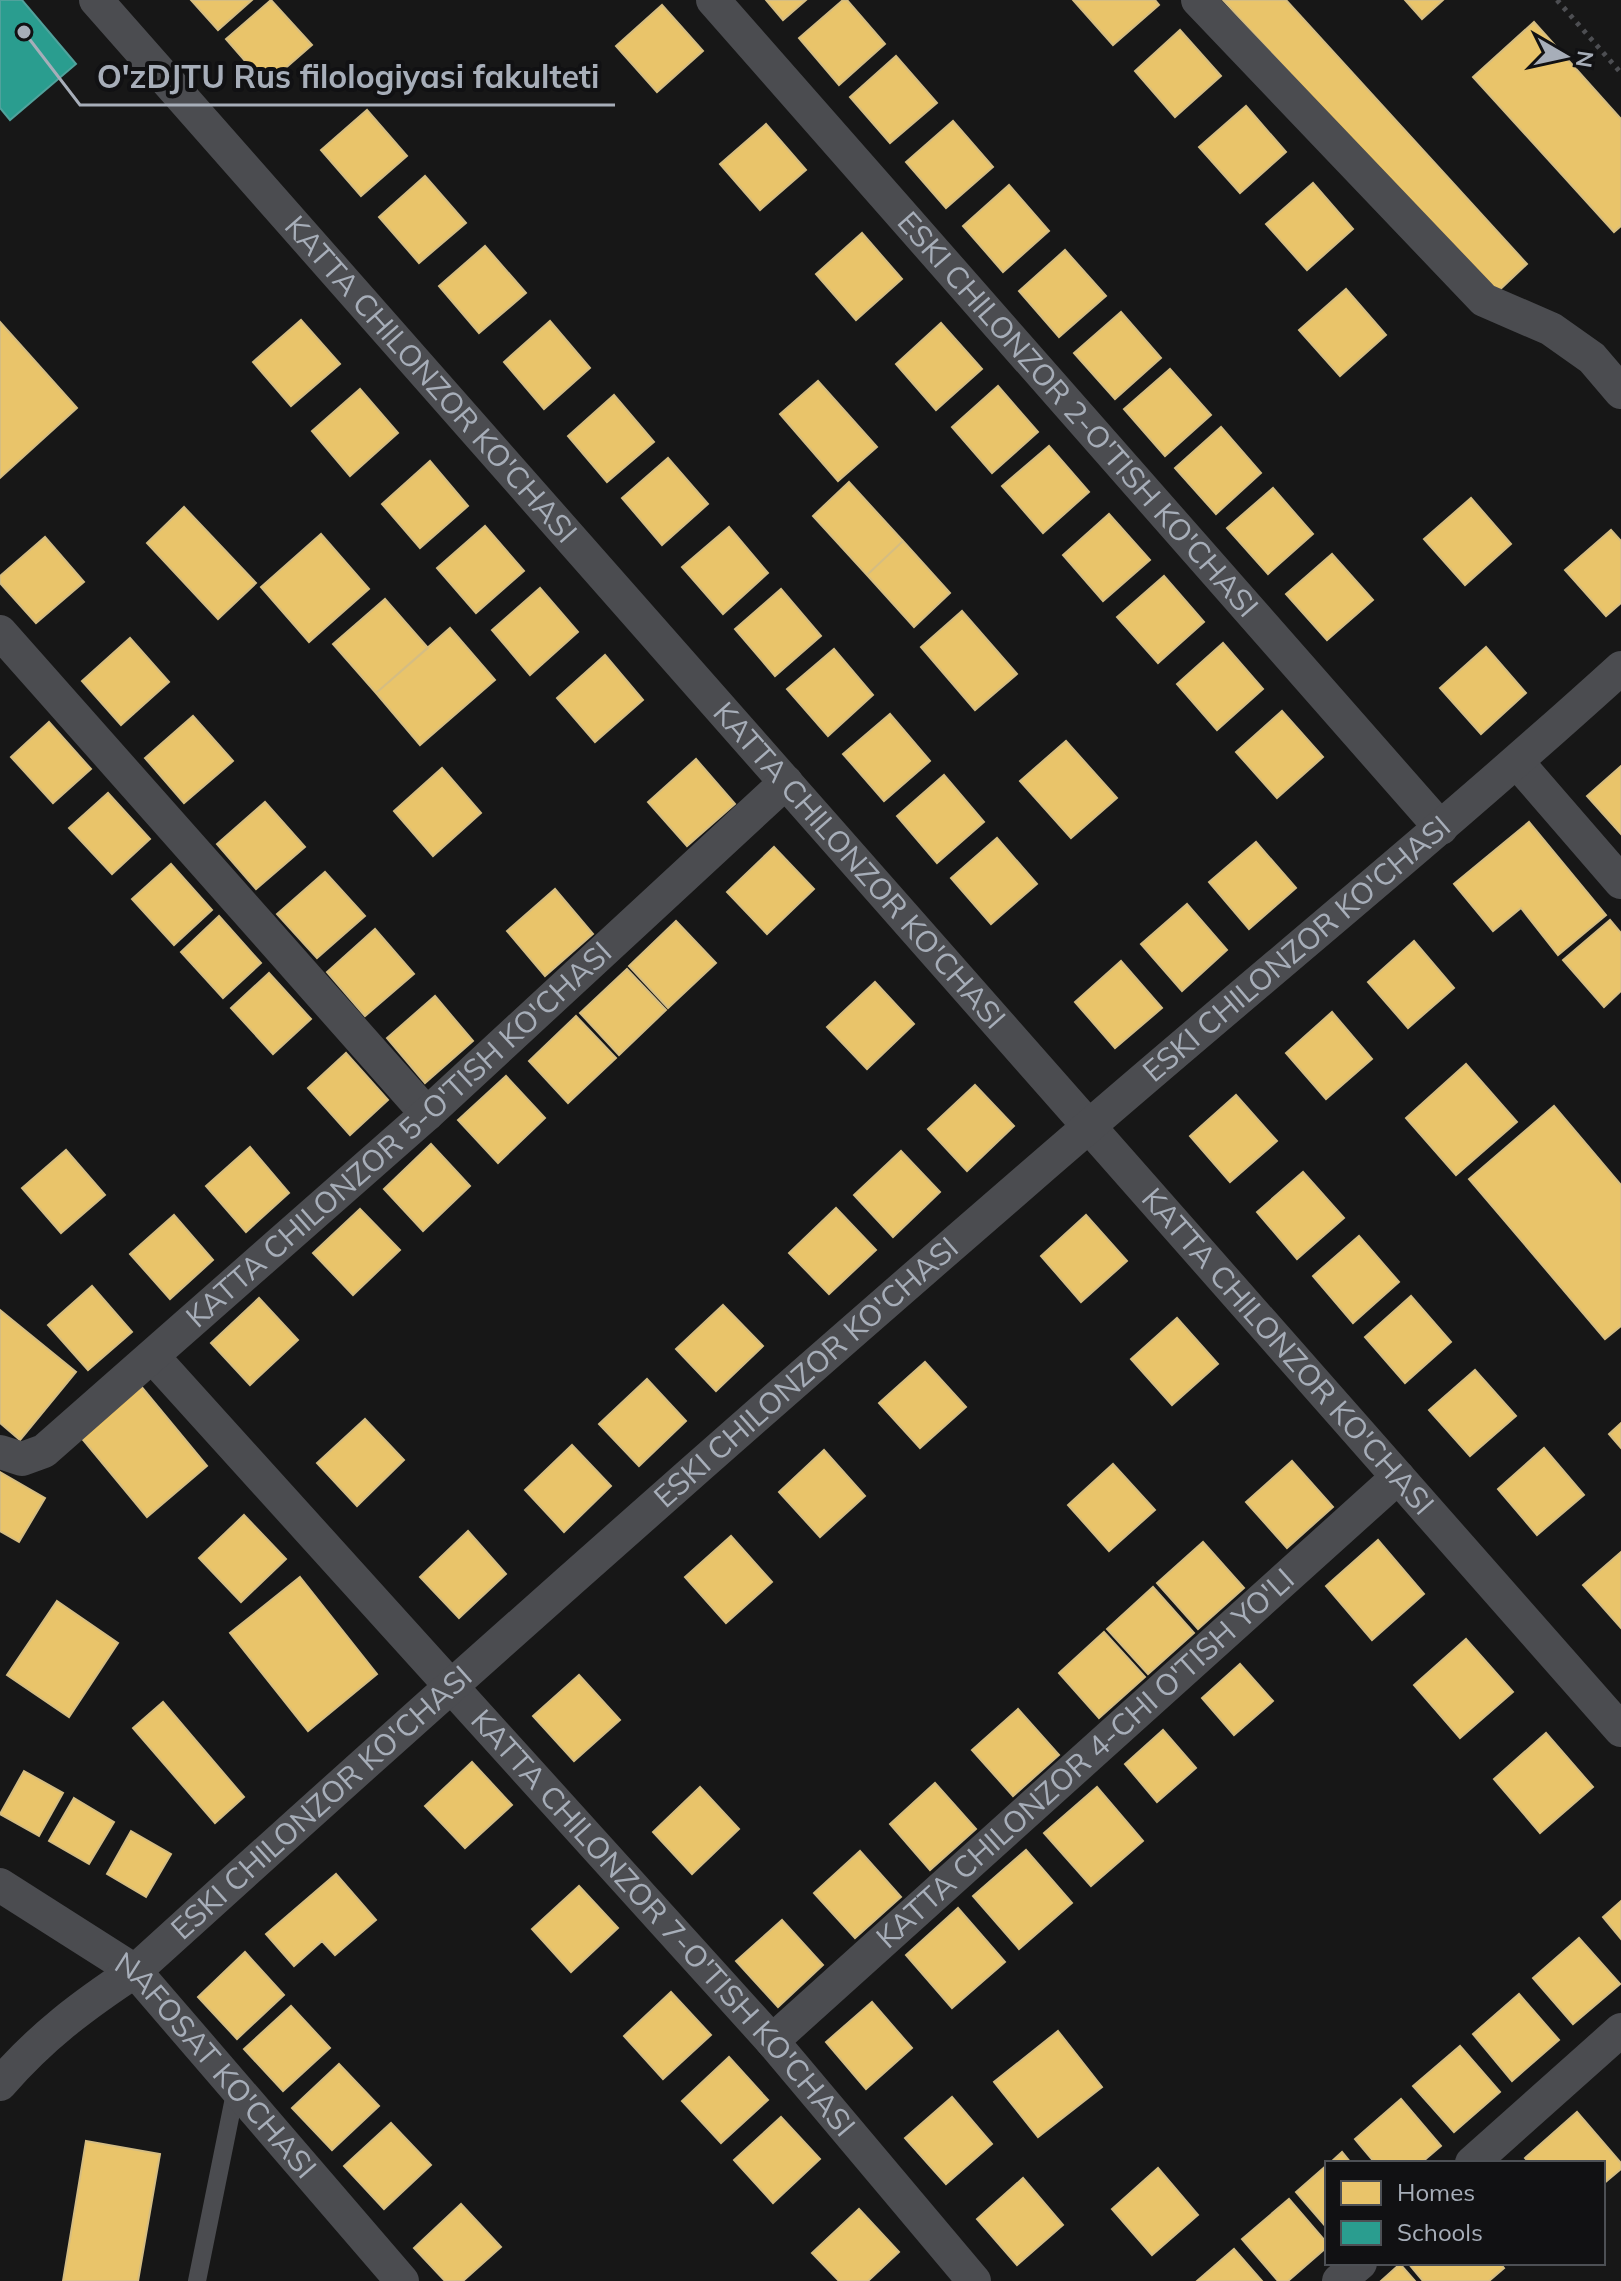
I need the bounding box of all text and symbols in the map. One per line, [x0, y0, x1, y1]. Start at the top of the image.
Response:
north arrow [1525, 16, 1605, 96]
callout: O'zDJTU Rus filologiyasi fakulteti [80, 49, 615, 105]
text: N [1570, 49, 1600, 70]
text: O'zDJTU Rus filologiyasi fakulteti [97, 56, 599, 96]
street label: ESKI CHILONZOR 2-O'TISH KO'CHASI [890, 203, 1267, 625]
street label: KATTA CHILONZOR KO'CHASI [277, 208, 586, 550]
street label: KATTA CHILONZOR KO'CHASI [706, 694, 1014, 1036]
street label: ESKI CHILONZOR KO'CHASI [1135, 807, 1458, 1090]
street label: KATTA CHILONZOR 5-O'TISH KO'CHASI [178, 933, 619, 1335]
street label: KATTA CHILONZOR KO'CHASI [1134, 1180, 1443, 1522]
street label: ESKI CHILONZOR KO'CHASI [646, 1228, 966, 1515]
street label: KATTA CHILONZOR 4-CHI O'TISH YO'LI [868, 1560, 1302, 1956]
street label: ESKI CHILONZOR KO'CHASI [163, 1657, 479, 1947]
street label: KATTA CHILONZOR 7-O'TISH KO'CHASI [463, 1701, 864, 2144]
street label: NAFOSAT KO'CHASI [108, 1943, 325, 2186]
legend [1325, 2161, 1605, 2265]
text: Homes [1397, 2177, 1475, 2207]
text: Schools [1397, 2217, 1483, 2247]

